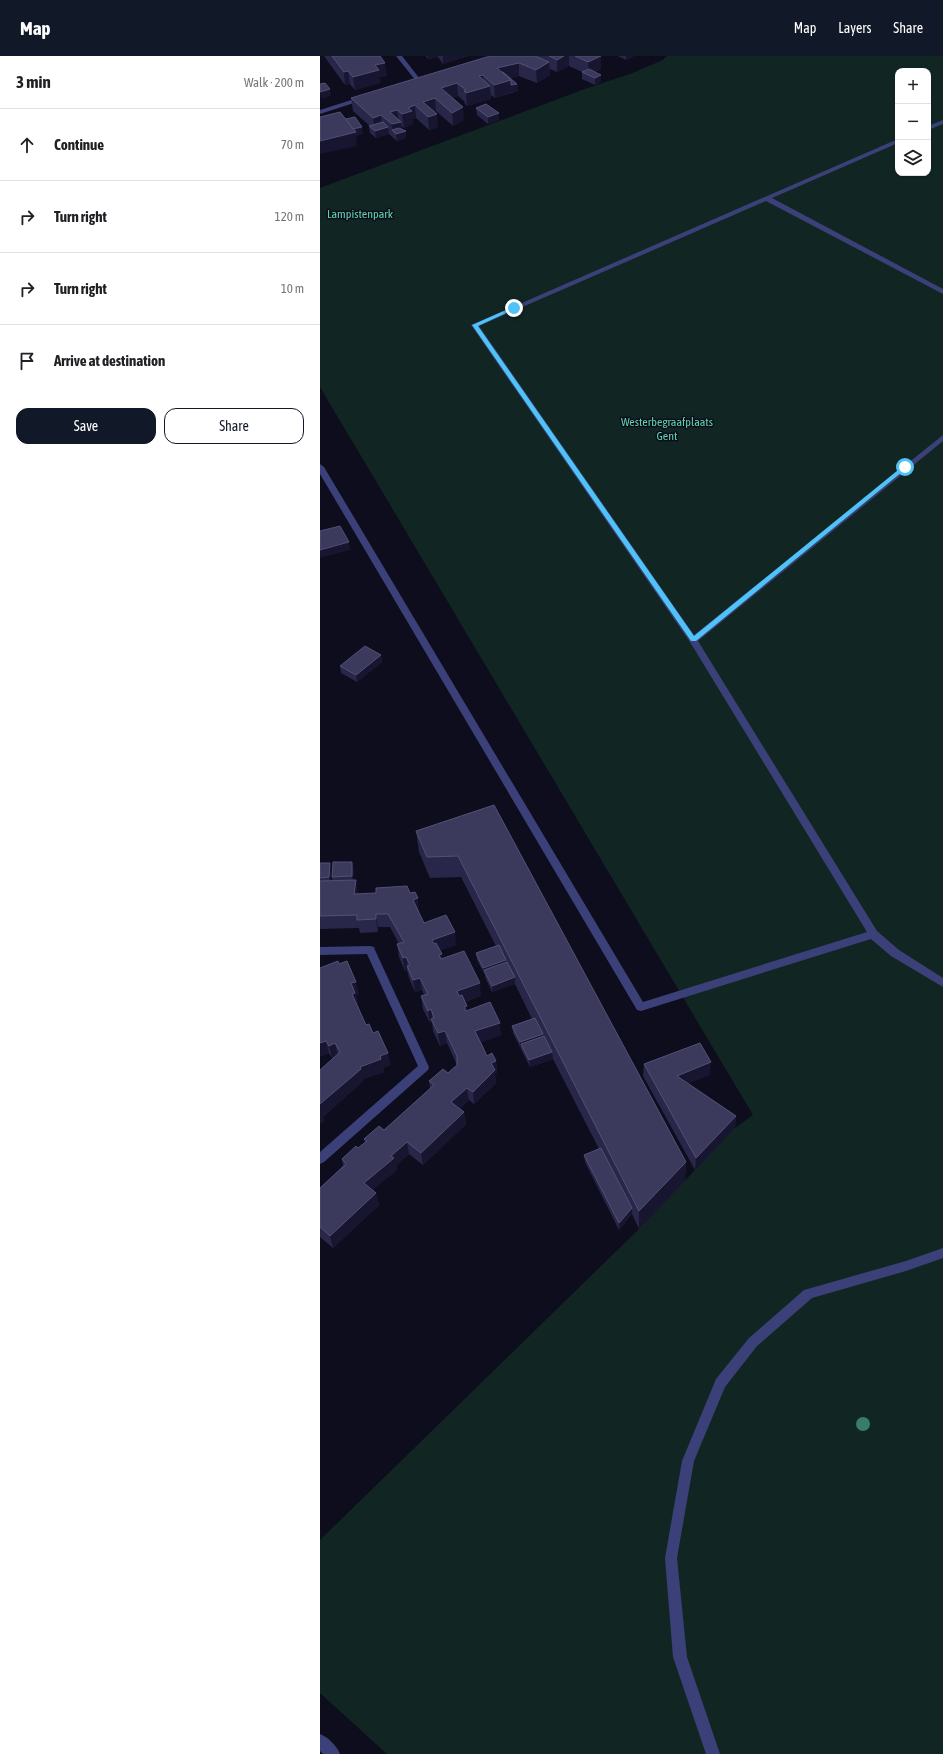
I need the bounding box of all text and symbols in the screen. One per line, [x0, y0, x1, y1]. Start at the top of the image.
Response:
text: Map [20, 17, 51, 39]
text: Map [794, 20, 816, 36]
text: Layers [838, 20, 871, 36]
text: Share [893, 20, 923, 36]
map controls [895, 68, 931, 176]
button: + [895, 68, 931, 104]
text: 3 min [16, 72, 51, 92]
text: Walk · 200 m [244, 75, 304, 90]
button: − [895, 104, 931, 140]
icon: ahead [16, 134, 38, 156]
text: Continue [54, 136, 104, 153]
text: 70 m [281, 137, 304, 152]
button: layers [895, 140, 931, 176]
icon: right [16, 206, 38, 228]
park label: Lampistenpark [327, 207, 394, 221]
text: Turn right [54, 208, 107, 225]
text: 120 m [275, 209, 304, 224]
icon: right [16, 278, 38, 300]
text: Turn right [54, 280, 107, 297]
text: 10 m [281, 281, 304, 296]
route end [505, 299, 523, 317]
icon: arrive [16, 350, 38, 372]
text: Arrive at destination [54, 352, 165, 369]
button: Save [16, 408, 156, 444]
button: Share [164, 408, 304, 444]
park label: Westerbegraafplaats Gent [621, 415, 713, 443]
route start [896, 458, 914, 476]

